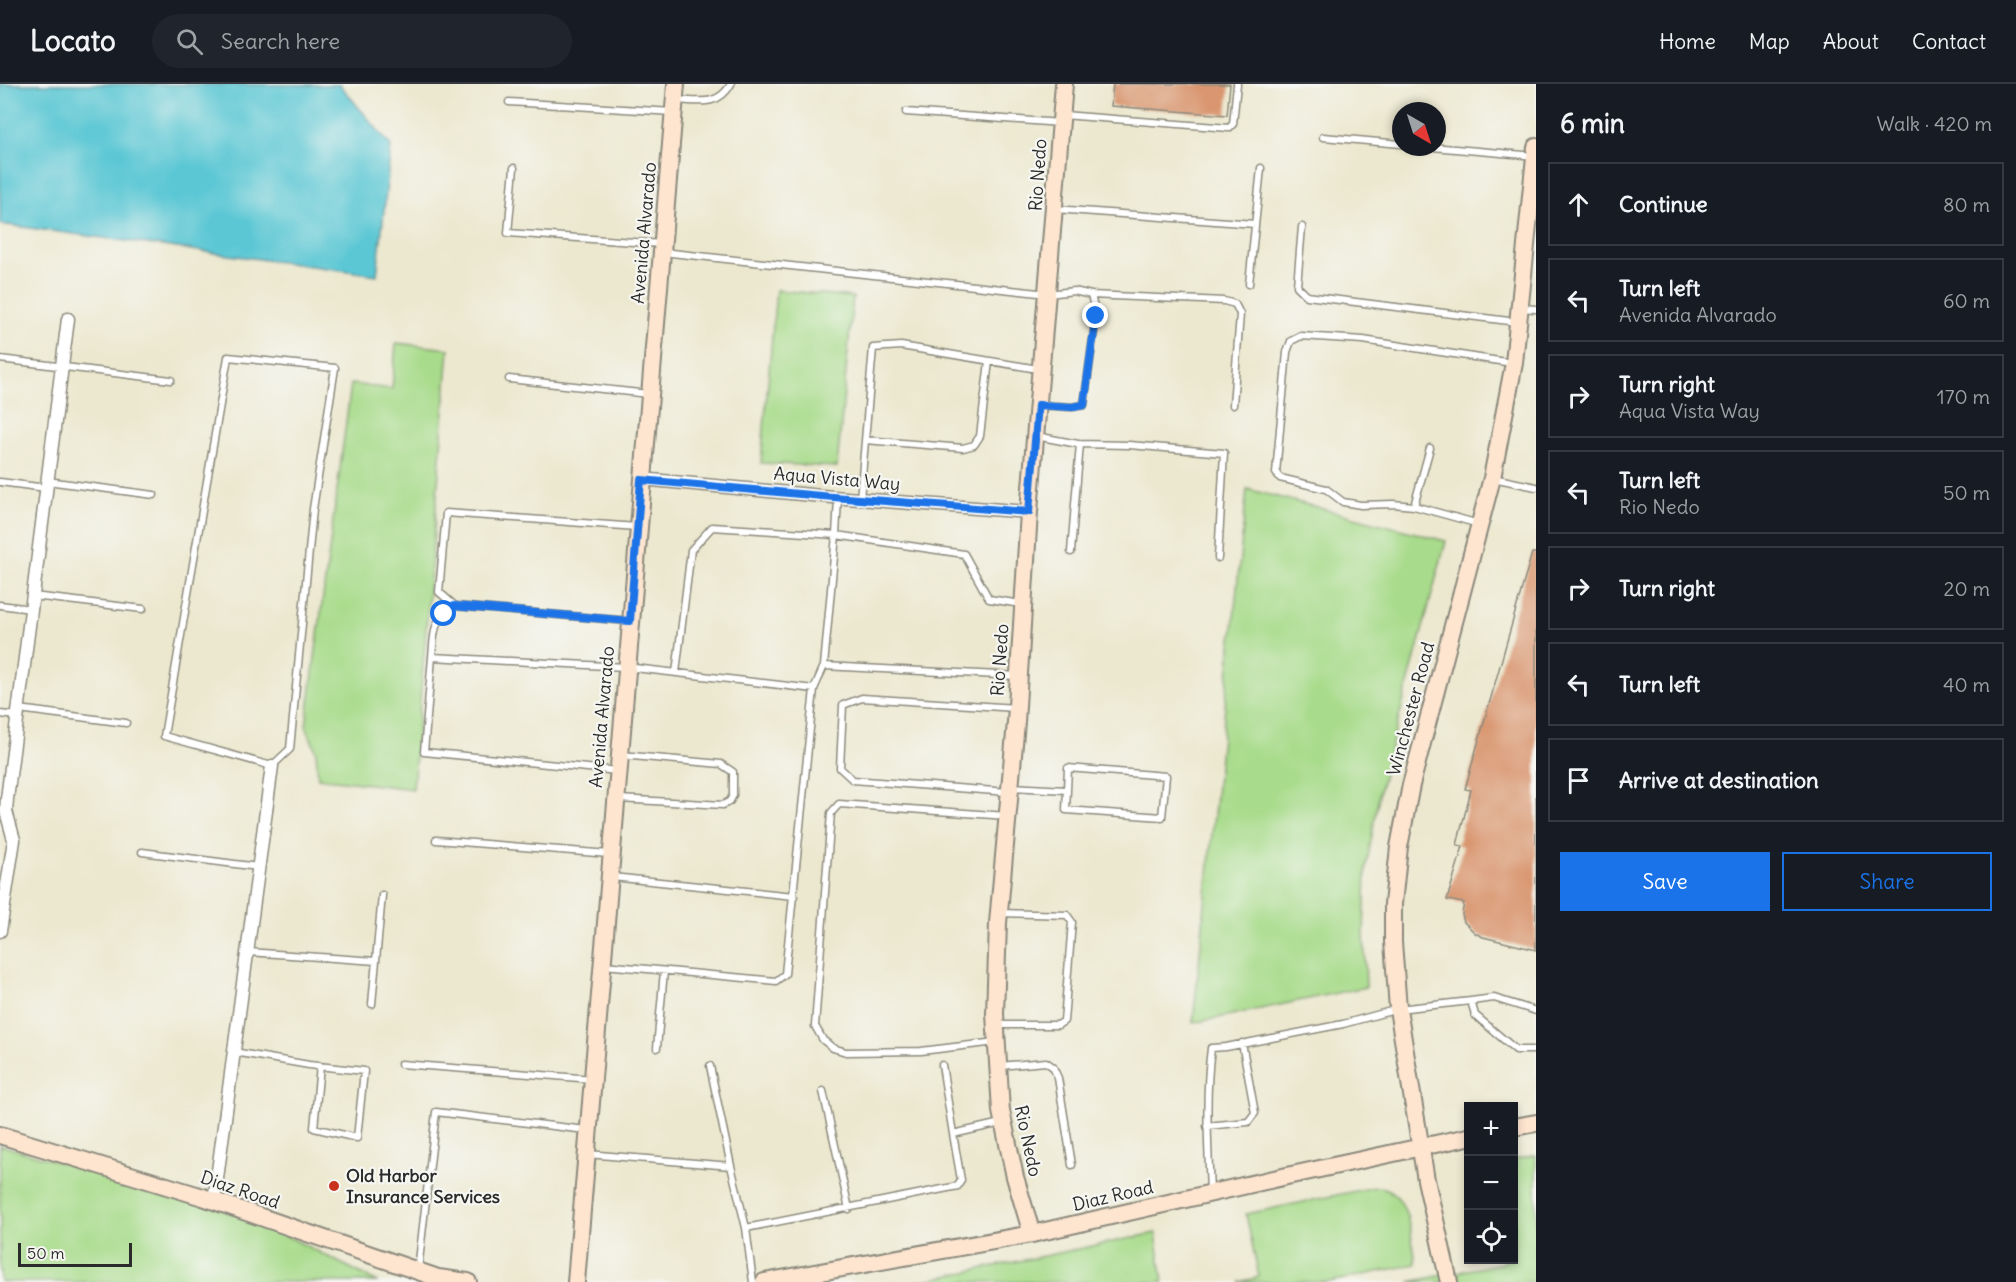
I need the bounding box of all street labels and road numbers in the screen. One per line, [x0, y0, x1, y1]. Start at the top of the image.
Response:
street label: Rio Nedo [1023, 138, 1052, 212]
street label: Avenida Alvarado [626, 161, 661, 305]
street label: Aqua Vista Way [773, 462, 901, 495]
street label: Rio Nedo [985, 623, 1014, 697]
street label: Winchester Road [1382, 639, 1440, 778]
street label: Avenida Alvarado [584, 645, 619, 789]
street label: Rio Nedo [1010, 1103, 1047, 1179]
street label: Diaz Road [198, 1165, 283, 1214]
street label: Diaz Road [1070, 1175, 1156, 1216]

